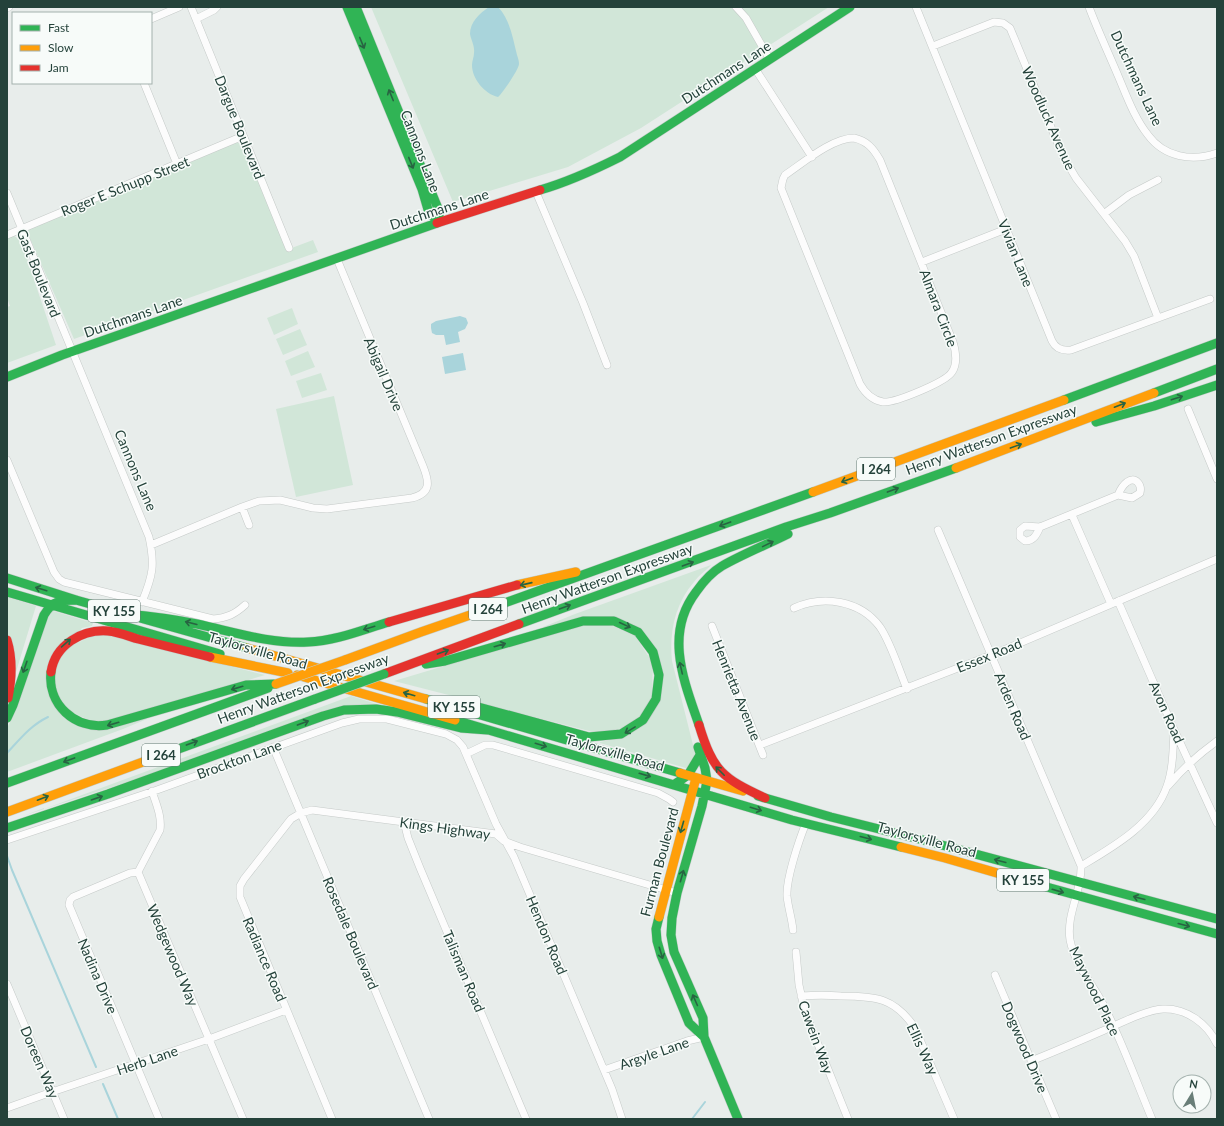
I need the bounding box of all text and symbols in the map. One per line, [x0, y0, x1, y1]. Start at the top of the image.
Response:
legend [12, 12, 152, 84]
text: Fast [48, 20, 70, 35]
street label: Dutchmans Lane [1108, 28, 1166, 128]
one-way arrow [359, 37, 367, 49]
street label: Dutchmans Lane [678, 37, 774, 107]
text: Slow [48, 40, 74, 55]
text: Jam [48, 60, 69, 75]
street label: Woodluck Avenue [1018, 63, 1080, 173]
street label: Dargue Boulevard [211, 73, 269, 181]
one-way arrow [387, 89, 395, 101]
street label: Cannons Lane [398, 107, 444, 195]
street label: Roger E Schupp Street [58, 152, 192, 220]
one-way arrow [408, 157, 416, 169]
street label: Dutchmans Lane [387, 185, 491, 233]
street label: Vivian Lane [995, 217, 1037, 289]
street label: Gast Boulevard [14, 226, 64, 320]
street label: Almara Circle [916, 267, 962, 349]
street label: Dutchmans Lane [81, 291, 185, 341]
street label: Abigail Drive [361, 335, 407, 413]
one-way arrow [1170, 394, 1182, 402]
street label: Henry Watterson Expressway [903, 400, 1080, 478]
one-way arrow [1114, 401, 1126, 409]
street label: Cannons Lane [111, 427, 161, 513]
one-way arrow [1009, 442, 1022, 449]
road number: I 264 [857, 458, 895, 480]
one-way arrow [841, 476, 853, 484]
one-way arrow [887, 486, 899, 494]
one-way arrow [719, 521, 731, 529]
street label: Henry Watterson Expressway [519, 539, 696, 617]
one-way arrow [762, 540, 774, 547]
one-way arrow [681, 559, 693, 567]
one-way arrow [519, 580, 532, 588]
one-way arrow [35, 585, 48, 592]
road number: I 264 [469, 598, 507, 620]
road number: KY 155 [88, 600, 140, 622]
one-way arrow [559, 603, 571, 611]
one-way arrow [185, 618, 198, 626]
one-way arrow [618, 622, 630, 629]
one-way arrow [362, 625, 375, 632]
street label: Taylorsville Road [207, 628, 309, 672]
street label: Essex Road [954, 634, 1024, 676]
street label: Henrietta Avenue [709, 637, 765, 743]
one-way arrow [61, 638, 71, 647]
one-way arrow [493, 641, 506, 648]
one-way arrow [437, 648, 449, 656]
street label: Henry Watterson Expressway [215, 649, 392, 727]
one-way arrow [21, 661, 28, 674]
one-way arrow [677, 662, 684, 675]
street label: Arden Road [991, 670, 1035, 742]
street label: Avon Road [1146, 678, 1188, 746]
one-way arrow [231, 685, 244, 692]
one-way arrow [402, 690, 415, 697]
road number: KY 155 [428, 696, 480, 718]
one-way arrow [296, 718, 308, 726]
one-way arrow [106, 721, 119, 728]
one-way arrow [624, 727, 636, 735]
street label: Taylorsville Road [564, 730, 666, 774]
street label: Brockton Lane [194, 736, 284, 782]
one-way arrow [185, 739, 197, 747]
one-way arrow [535, 742, 548, 749]
road number: I 264 [142, 744, 180, 766]
one-way arrow [63, 757, 75, 765]
one-way arrow [715, 766, 725, 776]
one-way arrow [638, 772, 651, 779]
one-way arrow [37, 793, 49, 801]
one-way arrow [90, 794, 103, 801]
street label: Furman Boulevard [636, 806, 682, 918]
one-way arrow [749, 806, 762, 813]
street label: Kings Highway [399, 813, 492, 843]
street label: Taylorsville Road [875, 818, 979, 860]
one-way arrow [678, 821, 686, 834]
one-way arrow [859, 835, 872, 842]
one-way arrow [993, 857, 1006, 865]
road number: KY 155 [997, 869, 1049, 891]
one-way arrow [679, 870, 686, 883]
street label: Rosedale Boulevard [320, 874, 382, 992]
one-way arrow [1052, 888, 1065, 895]
street label: Hendon Road [523, 893, 571, 977]
one-way arrow [1132, 894, 1145, 901]
street label: Wedgewood Way [144, 901, 202, 1009]
street label: Radiance Road [240, 914, 290, 1004]
one-way arrow [1177, 922, 1190, 929]
street label: Talisman Road [439, 928, 489, 1014]
street label: Nadina Drive [74, 936, 122, 1016]
street label: Maywood Place [1066, 943, 1124, 1039]
one-way arrow [658, 947, 665, 960]
one-way arrow [691, 994, 698, 1006]
street label: Cawein Way [795, 998, 837, 1077]
street label: Dogwood Drive [998, 999, 1052, 1095]
street label: Ellis Way [904, 1020, 943, 1078]
street label: Doreen Way [17, 1023, 63, 1101]
street label: Argyle Lane [617, 1033, 691, 1073]
street label: Herb Lane [114, 1042, 180, 1078]
north arrow [1172, 1074, 1212, 1114]
text: N [1189, 1077, 1199, 1091]

